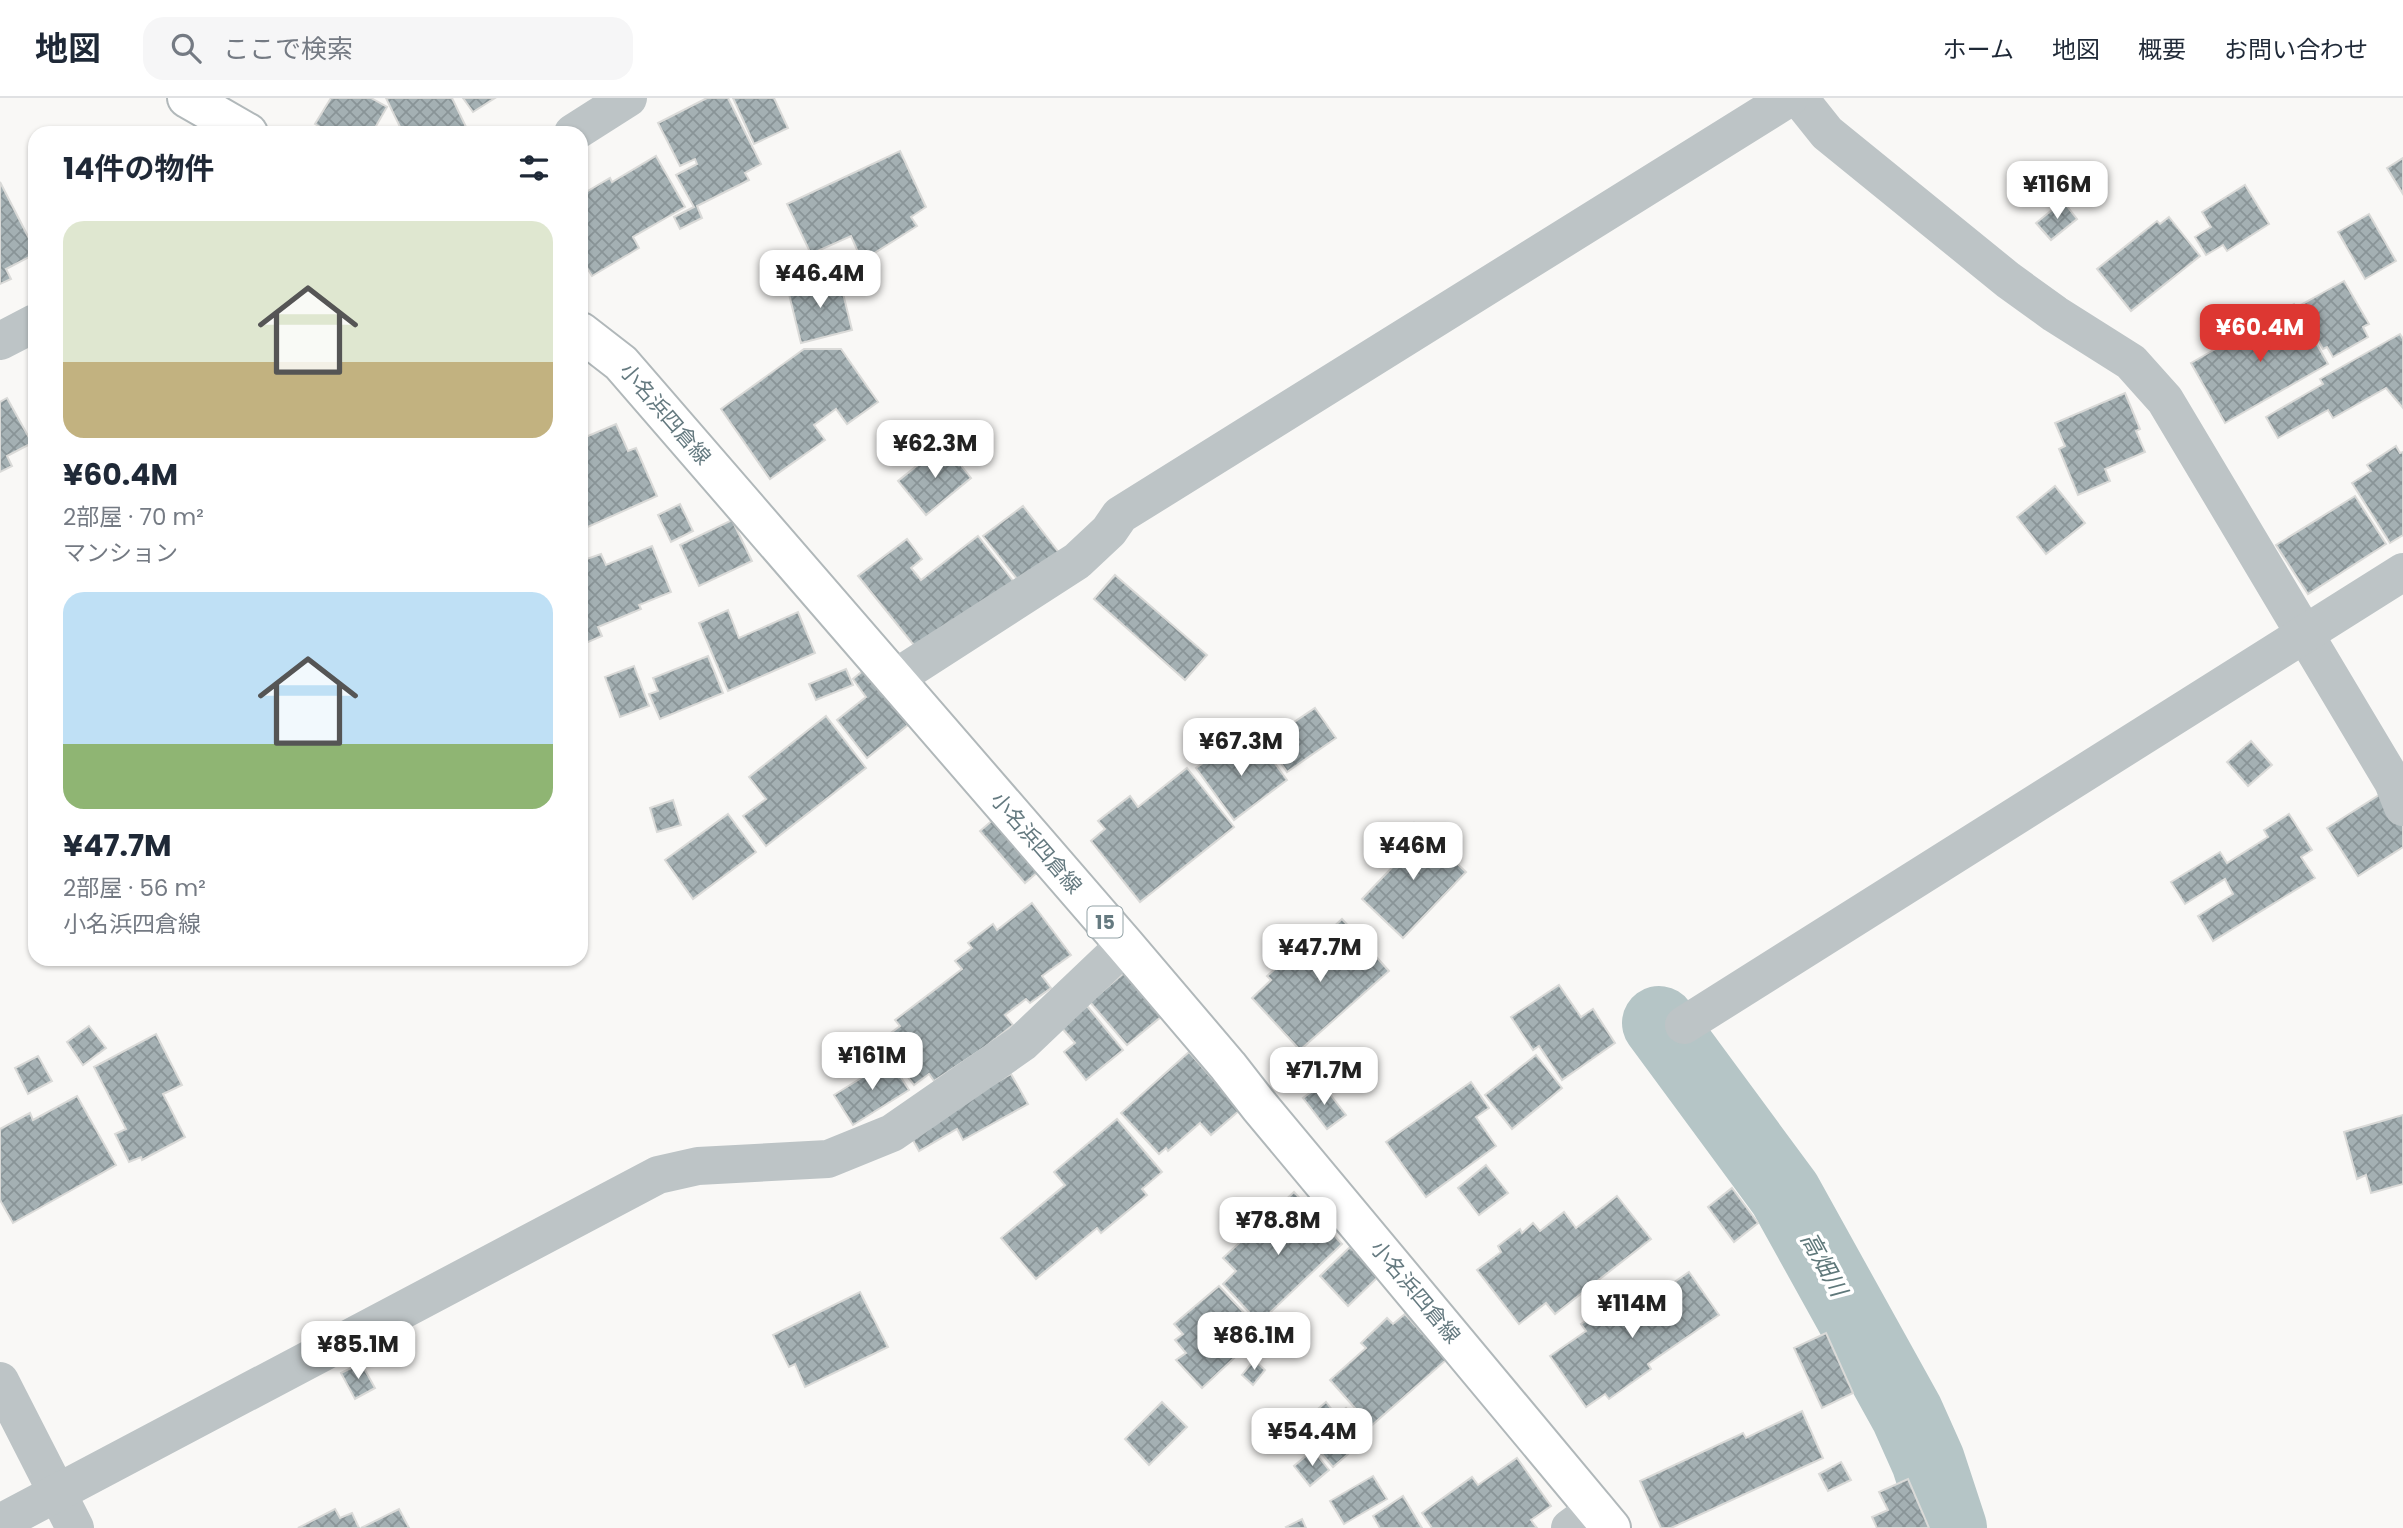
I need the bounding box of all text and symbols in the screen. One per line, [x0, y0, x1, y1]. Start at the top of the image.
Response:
search box [143, 17, 633, 80]
text: 地図 [35, 25, 101, 72]
icon: search [167, 29, 205, 67]
text: ここで検索 [223, 31, 353, 67]
text: ホーム [1943, 33, 2014, 66]
text: 地図 [2052, 33, 2100, 66]
text: 概要 [2138, 33, 2186, 66]
text: お問い合わせ [2224, 33, 2368, 66]
text: 14件の物件 [63, 147, 215, 190]
icon: filters [515, 149, 553, 187]
pin: ¥116M [2008, 162, 2106, 221]
text: ¥116M [2023, 168, 2091, 200]
pin: ¥46.4M [763, 250, 877, 310]
text: ¥46.4M [776, 257, 864, 289]
icon: home [245, 267, 371, 393]
pin: ¥60.4M [2203, 304, 2317, 364]
text: ¥60.4M [2216, 311, 2304, 343]
street label: 小名浜四倉線 [613, 357, 718, 471]
pin: ¥62.3M [878, 420, 992, 480]
text: ¥62.3M [893, 427, 977, 459]
text: ¥60.4M [63, 453, 178, 496]
text: 2部屋 · 70 m² [63, 501, 204, 533]
text: マンション [63, 537, 178, 569]
icon: home [245, 638, 371, 764]
pin: ¥67.3M [1184, 718, 1298, 778]
text: ¥67.3M [1199, 725, 1283, 757]
street label: 小名浜四倉線 [984, 786, 1089, 900]
pin: ¥46M [1372, 822, 1454, 882]
text: ¥47.7M [63, 824, 172, 867]
text: ¥46M [1380, 829, 1446, 861]
text: 2部屋 · 56 m² [63, 872, 206, 904]
road number: 15 [1088, 906, 1122, 937]
text: 小名浜四倉線 [63, 908, 201, 940]
pin: ¥47.7M [1263, 924, 1377, 984]
text: ¥47.7M [1278, 931, 1362, 963]
pin: ¥161M [823, 1032, 921, 1092]
text: ¥161M [838, 1039, 906, 1071]
pin: ¥71.7M [1267, 1048, 1381, 1107]
text: ¥71.7M [1286, 1054, 1362, 1086]
pin: ¥78.8M [1221, 1198, 1335, 1257]
text: ¥78.8M [1235, 1204, 1321, 1236]
water label: 高畑川 [1793, 1226, 1856, 1305]
street label: 小名浜四倉線 [1364, 1234, 1467, 1349]
pin: ¥114M [1583, 1280, 1681, 1340]
text: ¥114M [1597, 1287, 1667, 1319]
pin: ¥86.1M [1197, 1312, 1311, 1372]
text: ¥86.1M [1213, 1319, 1295, 1351]
pin: ¥85.1M [301, 1322, 415, 1381]
text: ¥85.1M [317, 1328, 399, 1360]
pin: ¥54.4M [1255, 1408, 1369, 1468]
text: ¥54.4M [1267, 1415, 1357, 1447]

